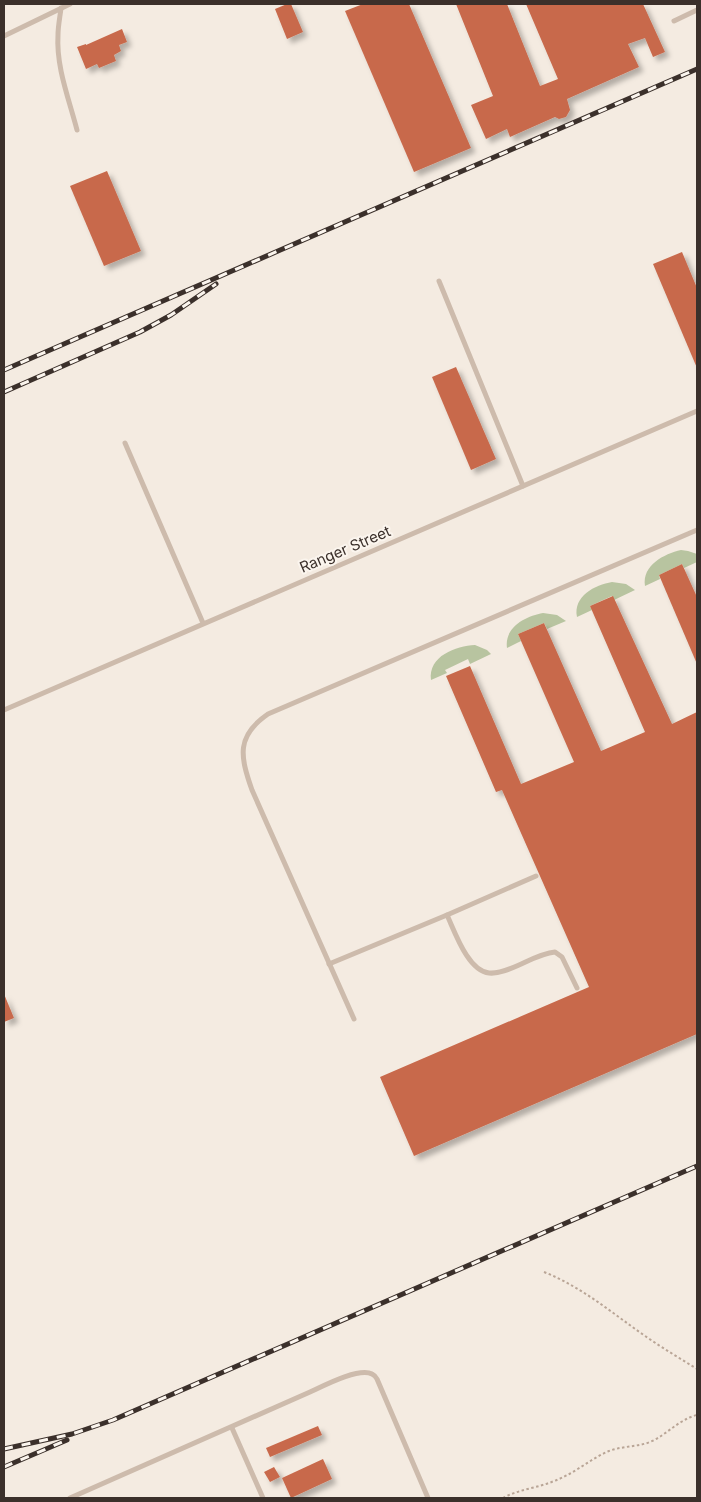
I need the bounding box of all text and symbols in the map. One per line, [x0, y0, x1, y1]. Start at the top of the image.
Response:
street label: Ranger Street [297, 521, 393, 577]

